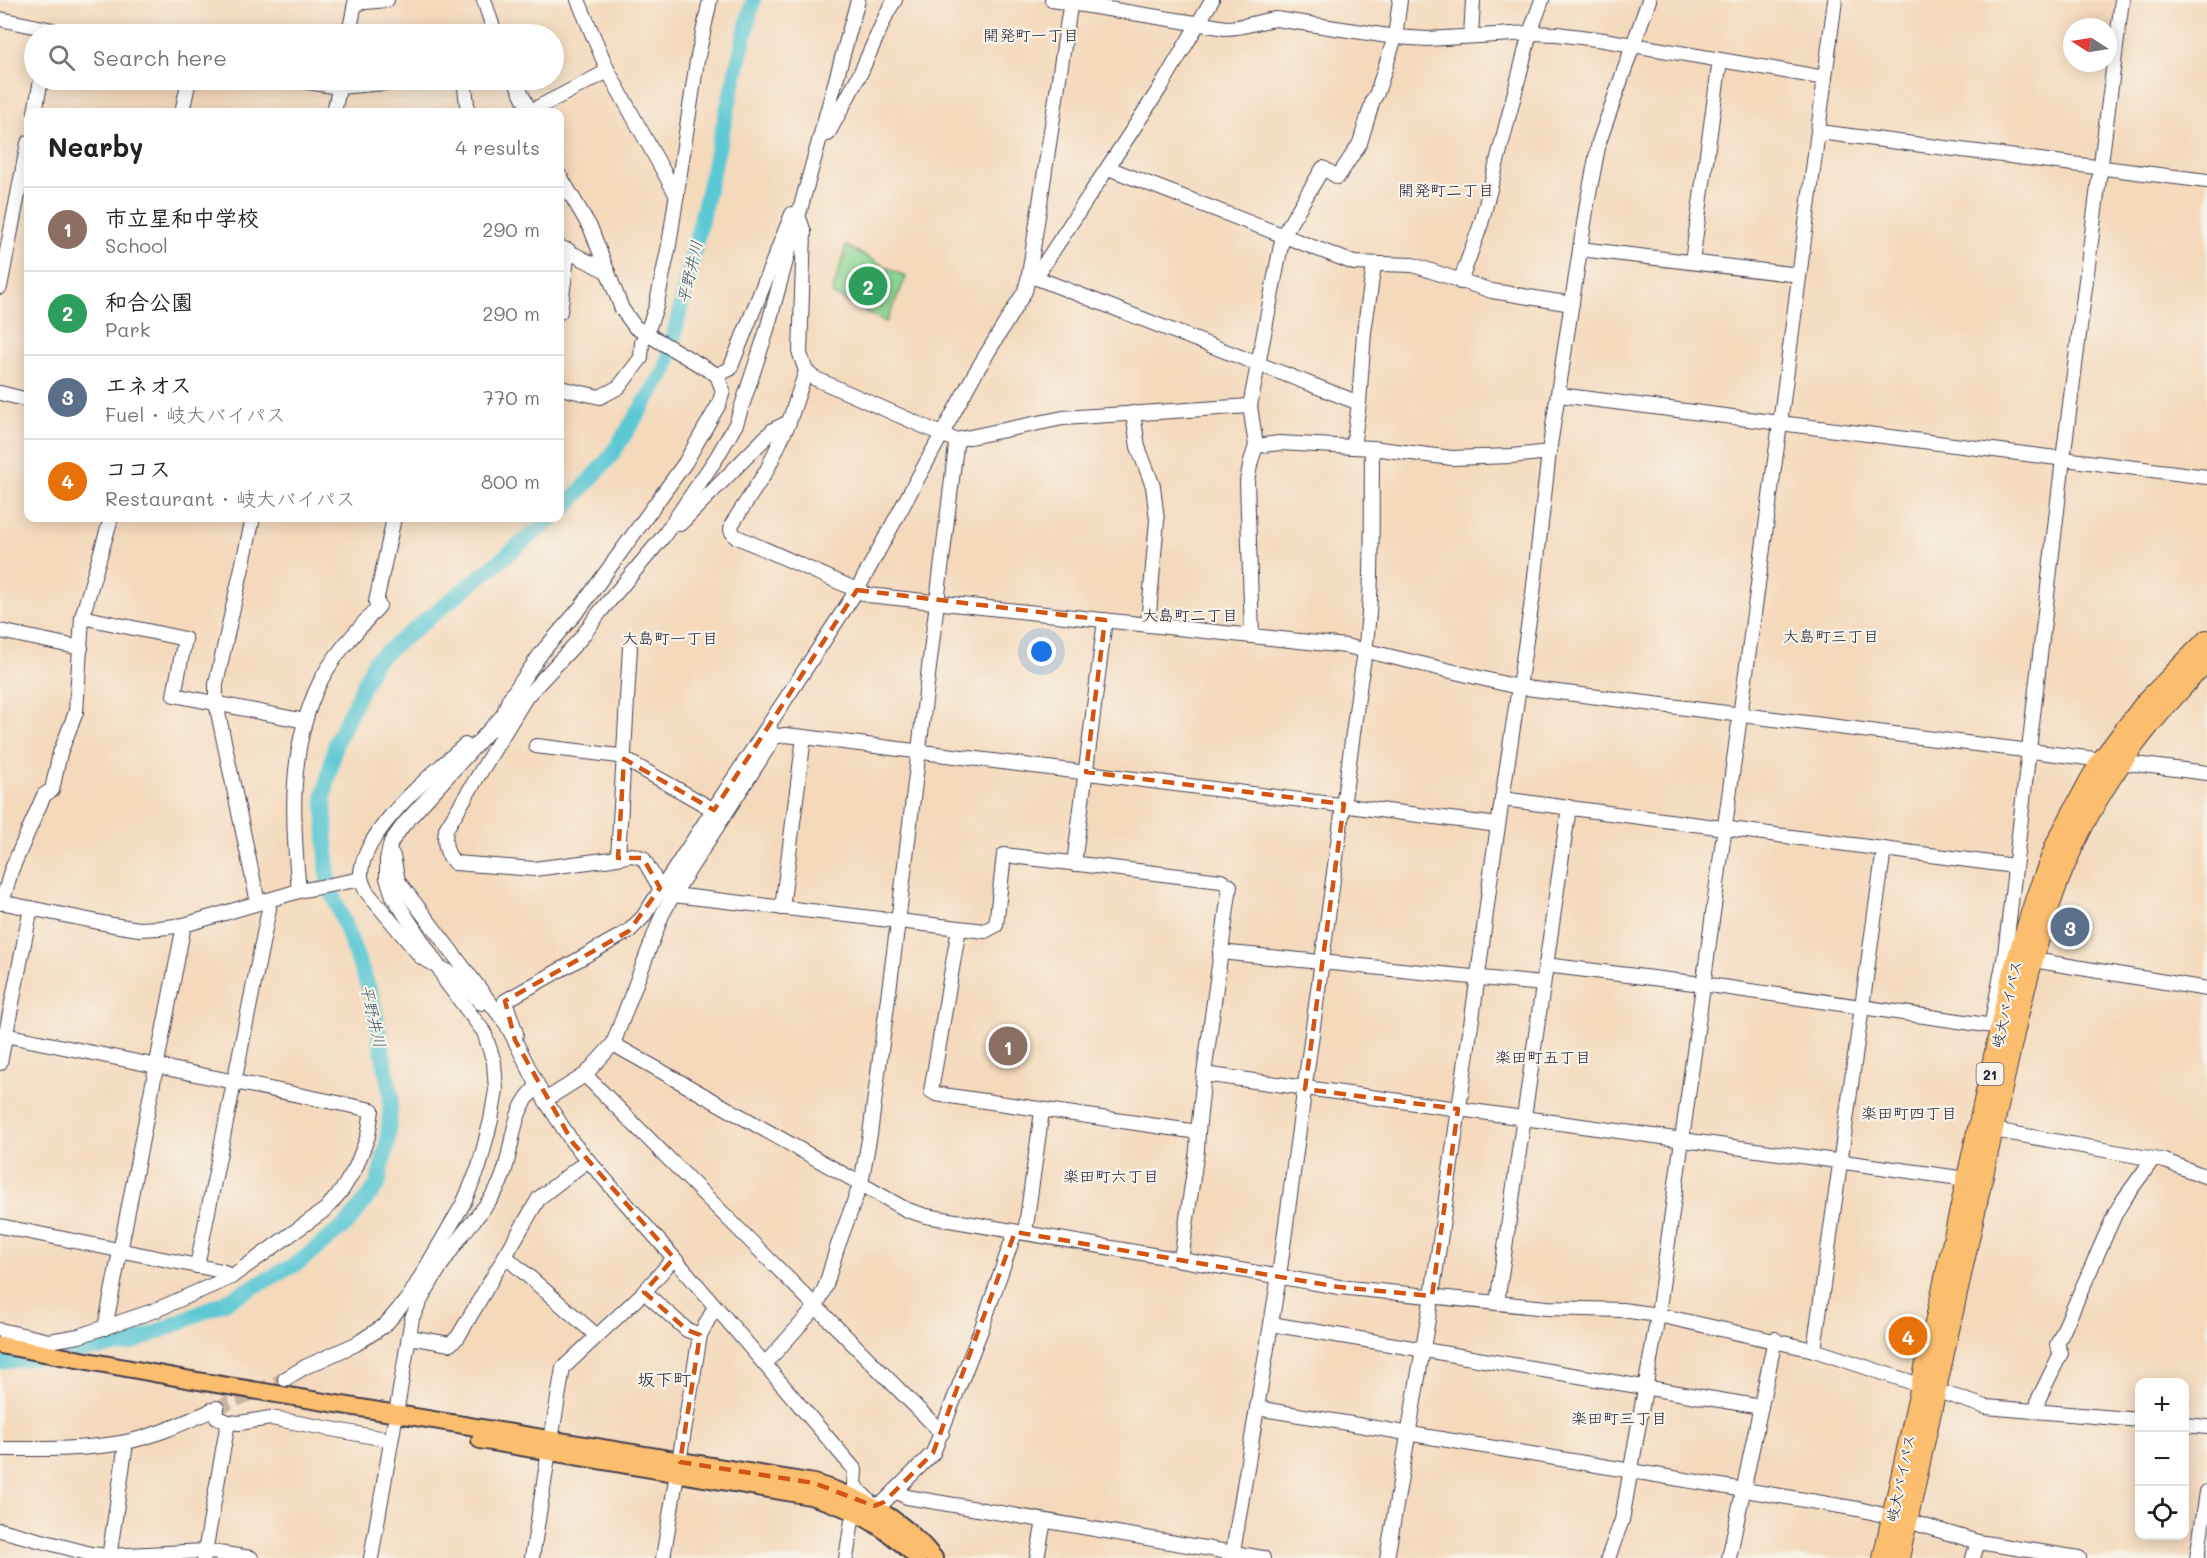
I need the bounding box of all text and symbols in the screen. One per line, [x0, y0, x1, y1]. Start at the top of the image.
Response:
north arrow [2063, 18, 2117, 72]
search box [24, 24, 564, 90]
district label: 開発町一丁目 [983, 24, 1079, 45]
icon: search [45, 41, 78, 74]
text: Search here [93, 43, 227, 72]
text: Nearby [48, 130, 143, 164]
text: 4 results [455, 134, 540, 160]
district label: 開発町二丁目 [1398, 179, 1494, 200]
text: 市立星和中学校 [105, 203, 259, 232]
text: 1 [63, 216, 72, 242]
text: 290 m [482, 216, 540, 242]
text: School [105, 232, 168, 258]
water label: 平野井川 [672, 238, 706, 306]
pin: 2 [848, 264, 888, 308]
text: 和合公園 [105, 287, 193, 316]
text: 2 [62, 300, 73, 326]
text: 290 m [482, 300, 540, 326]
text: Park [105, 316, 150, 342]
text: エネオス [105, 370, 192, 399]
text: 3 [62, 384, 74, 410]
text: 770 m [483, 384, 540, 410]
text: Fuel · 岐大バイパス [105, 401, 286, 427]
text: ココス [105, 454, 171, 483]
text: 4 [61, 468, 74, 494]
text: 800 m [481, 468, 540, 494]
text: Restaurant · 岐大バイパス [105, 485, 356, 511]
district label: 大島町二丁目 [1142, 604, 1238, 625]
district label: 大島町三丁目 [1783, 625, 1879, 646]
district label: 大島町一丁目 [622, 627, 718, 648]
your location [1027, 637, 1056, 666]
pin: 3 [2050, 904, 2090, 950]
street label: 岐大バイパス [1986, 958, 2026, 1050]
water label: 平野井川 [357, 982, 391, 1050]
pin: 1 [988, 1024, 1028, 1068]
district label: 楽田町五丁目 [1495, 1046, 1591, 1067]
road number: 21 [1976, 1063, 2004, 1085]
district label: 楽田町四丁目 [1861, 1102, 1957, 1123]
district label: 楽田町六丁目 [1063, 1165, 1159, 1186]
pin: 4 [1888, 1314, 1928, 1358]
district label: 坂下町 [637, 1367, 691, 1391]
map controls [2135, 1378, 2189, 1540]
button: + [2135, 1378, 2189, 1432]
district label: 楽田町三丁目 [1571, 1407, 1667, 1428]
street label: 岐大バイパス [1881, 1432, 1919, 1524]
button: − [2135, 1432, 2189, 1486]
button: locate [2135, 1486, 2189, 1540]

